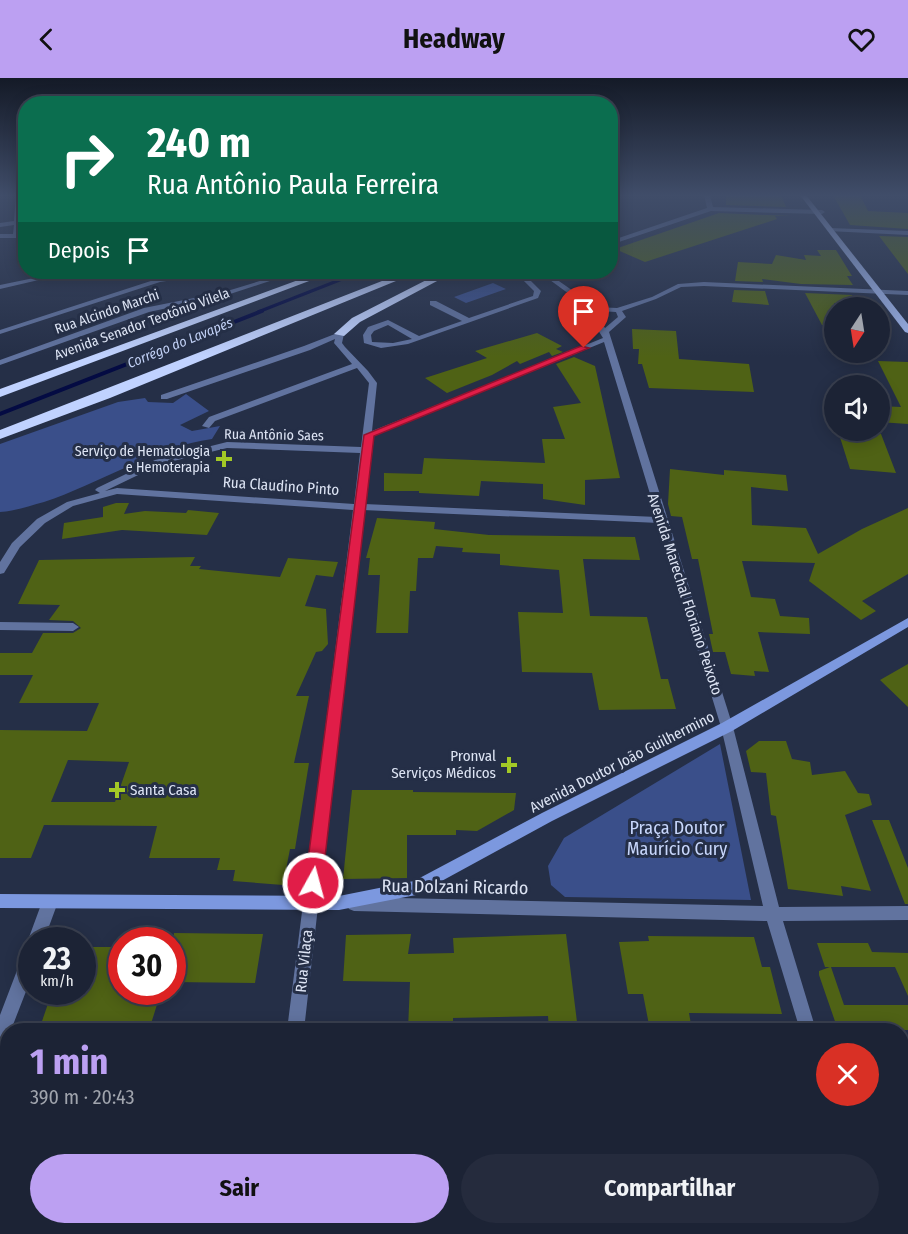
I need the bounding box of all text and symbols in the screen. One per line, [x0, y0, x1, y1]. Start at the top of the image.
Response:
icon: back [30, 23, 63, 56]
text: Headway [403, 23, 505, 55]
icon: heart [845, 23, 878, 56]
text: 240 m [147, 118, 251, 168]
icon: right [48, 120, 126, 198]
text: Rua Antônio Paula Ferreira [147, 169, 439, 201]
icon: arrive [122, 234, 155, 267]
text: Depois [48, 237, 110, 264]
street label: Avenida Senador Teotônio Vilela [52, 284, 232, 364]
street label: Rua Alcindo Marchi [53, 286, 161, 338]
pin [558, 286, 609, 348]
icon: arrive [567, 295, 600, 328]
north arrow [824, 297, 890, 363]
map controls [824, 297, 890, 441]
water label: Corrégo do Lavapés [125, 314, 235, 372]
button: sound [824, 375, 890, 441]
street label: Rua Antônio Saes [224, 426, 324, 444]
place label: Serviço de Hematologia e Hemoterapia [75, 443, 210, 476]
marker: Serviço de Hematologia e Hemoterapia [215, 450, 233, 468]
street label: Rua Claudino Pinto [222, 473, 340, 499]
street label: Avenida Marechal Floriano Peixoto [644, 491, 726, 697]
street label: Avenida Doutor João Guilhermino [527, 707, 717, 816]
place label: Pronval Serviços Médicos [391, 747, 496, 782]
marker: Pronval Serviços Médicos [500, 756, 518, 774]
marker: Santa Casa [108, 781, 126, 799]
place label: Santa Casa [130, 781, 197, 799]
park label: Praça Doutor Maurício Cury [627, 817, 727, 860]
position arrow [281, 851, 345, 915]
street label: Rua Dolzani Ricardo [381, 875, 529, 899]
speed limit sign: 30 [108, 927, 186, 1005]
street label: Rua Vilaça [292, 929, 316, 993]
text: 23 [43, 941, 71, 977]
text: km/h [40, 972, 74, 990]
text: 1 min [30, 1040, 108, 1084]
button: close [816, 1043, 879, 1106]
text: 390 m · 20:43 [30, 1085, 134, 1109]
button: Sair [30, 1154, 449, 1223]
button: Compartilhar [461, 1154, 879, 1223]

